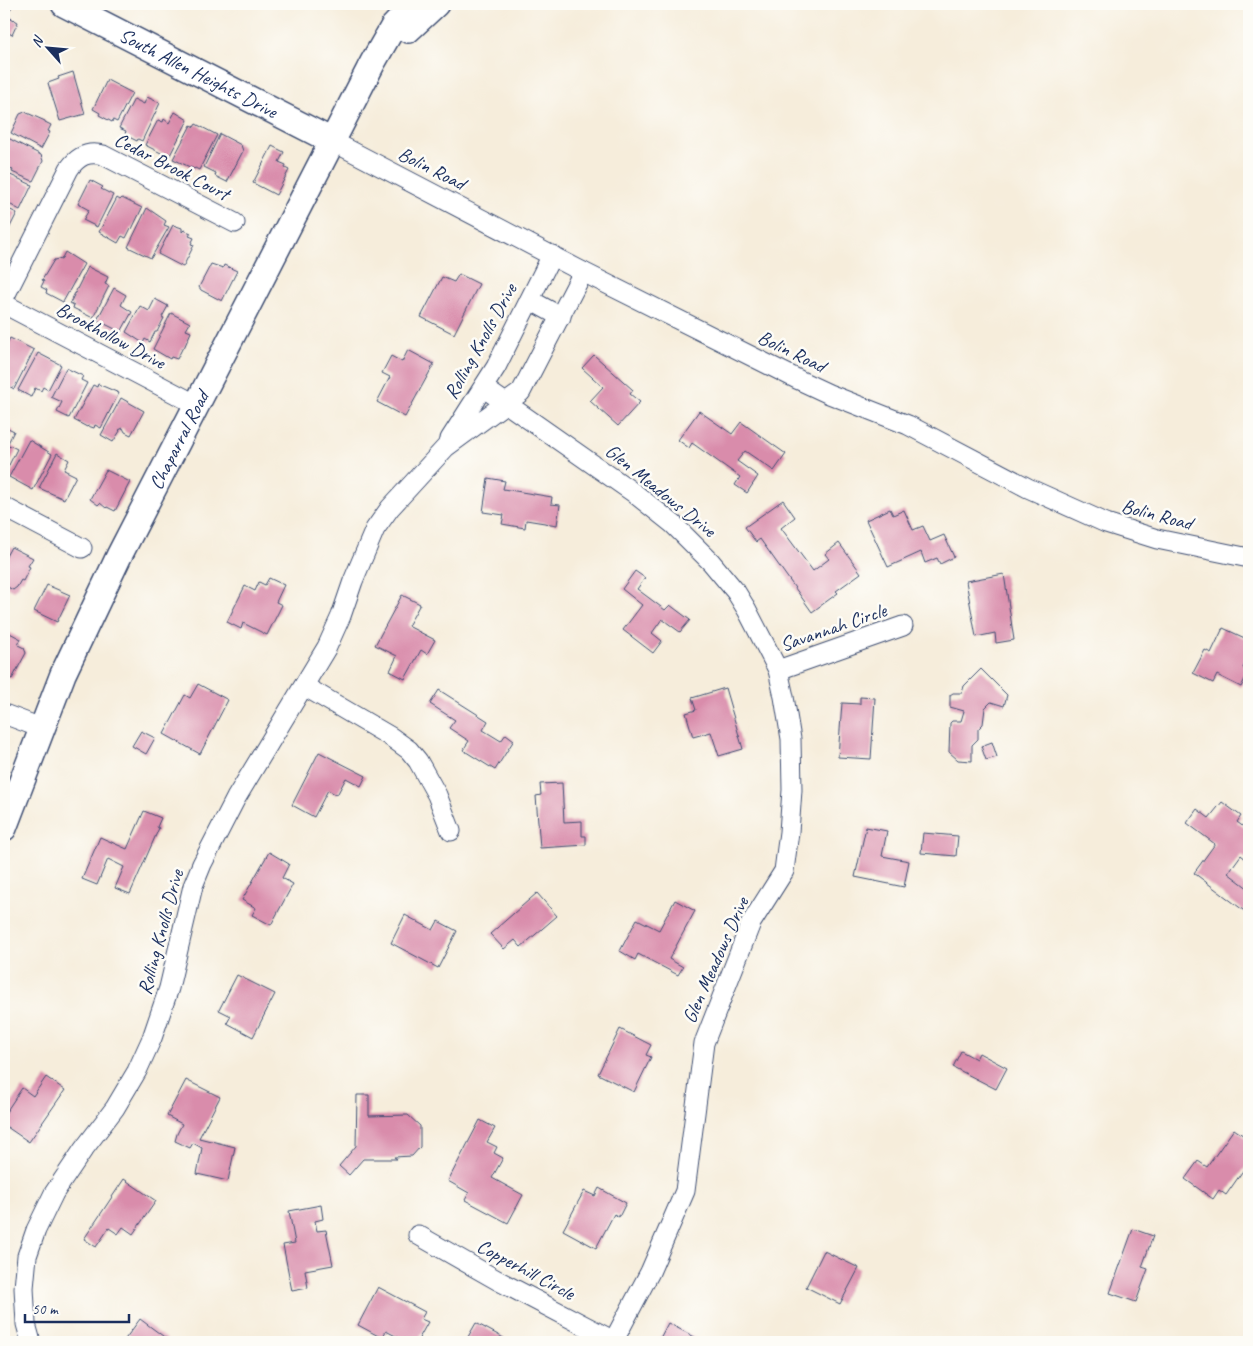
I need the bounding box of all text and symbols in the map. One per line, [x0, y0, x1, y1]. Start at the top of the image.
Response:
north arrow [22, 22, 72, 72]
street label: South Allen Heights Drive [115, 22, 283, 125]
text: N [27, 33, 47, 50]
street label: Cedar Brook Court [110, 127, 236, 208]
street label: Bolin Road [394, 141, 472, 197]
street label: Rolling Knolls Drive [438, 278, 523, 403]
street label: Brookhollow Drive [52, 296, 171, 375]
street label: Bolin Road [754, 324, 832, 380]
street label: Chaparral Road [143, 384, 216, 494]
street label: Glen Meadows Drive [600, 438, 722, 544]
street label: Bolin Road [1119, 493, 1198, 537]
street label: Savannah Circle [777, 597, 891, 657]
street label: Rolling Knolls Drive [132, 865, 190, 997]
street label: Glen Meadows Drive [677, 892, 755, 1027]
street label: Copperhill Circle [473, 1233, 580, 1306]
scale bar [25, 1291, 129, 1323]
text: 50 m [32, 1300, 59, 1319]

